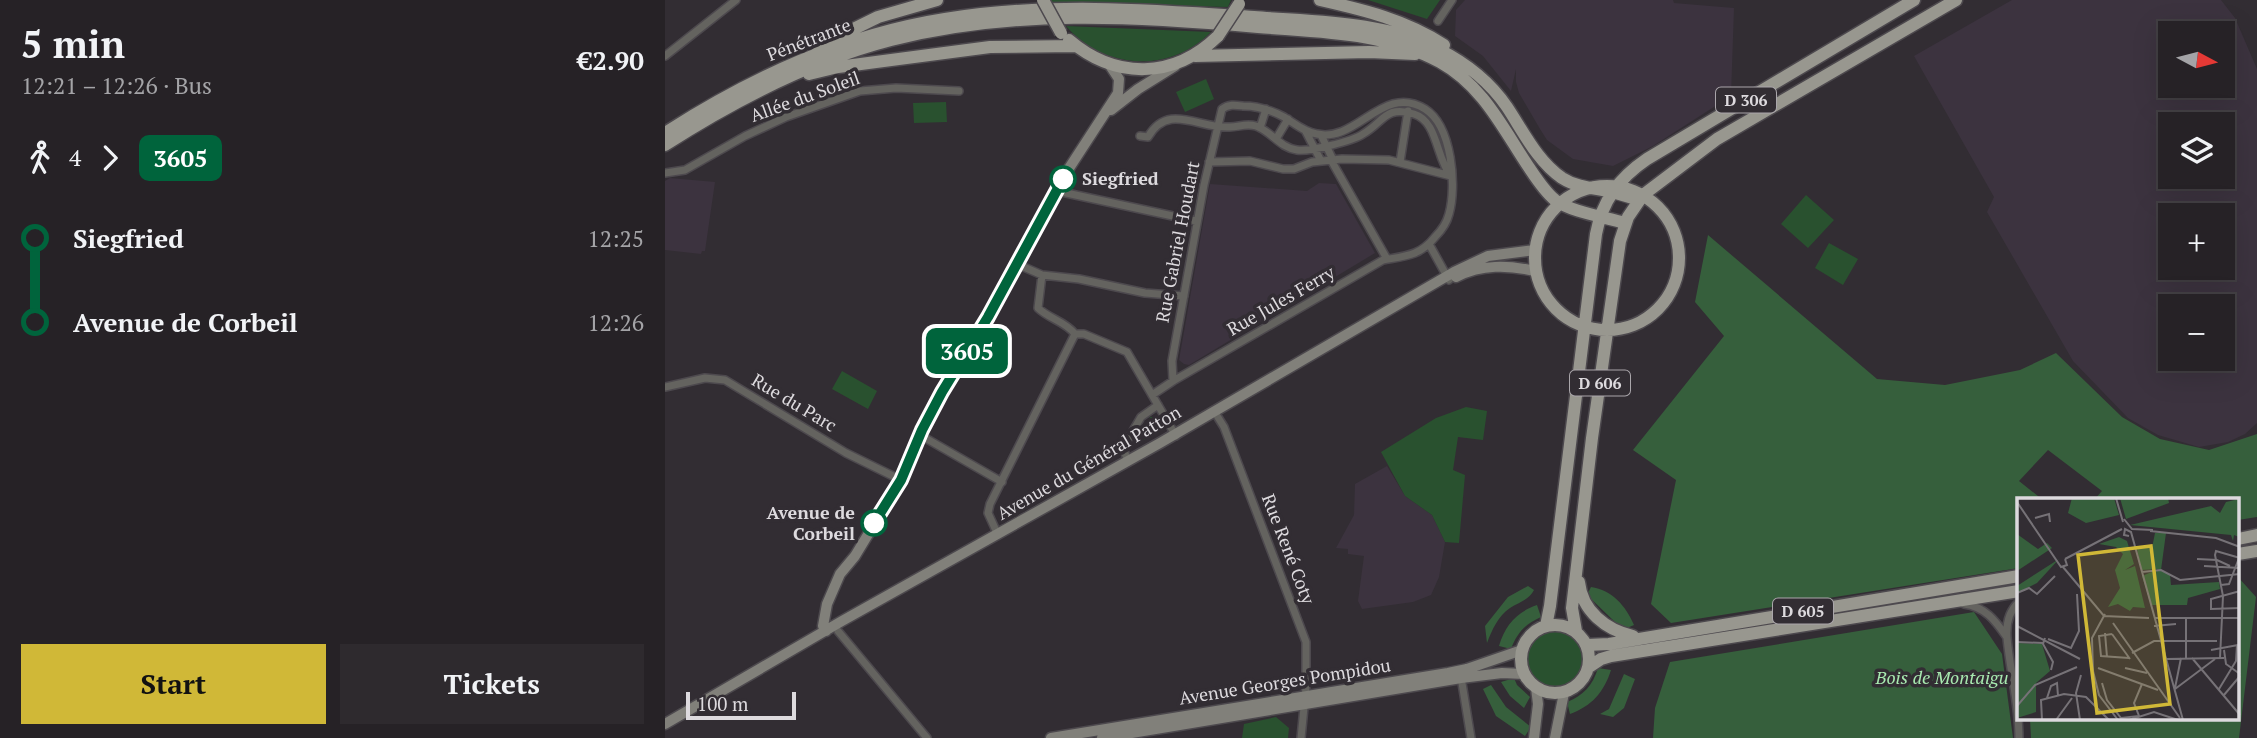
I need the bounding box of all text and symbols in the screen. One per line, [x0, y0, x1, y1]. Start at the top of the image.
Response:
street label: Pénétrante [763, 12, 854, 66]
text: 5 min [21, 19, 125, 69]
north arrow [2158, 21, 2235, 98]
map controls [2158, 21, 2235, 371]
text: €2.90 [578, 43, 644, 77]
street label: Allée du Soleil [746, 65, 863, 127]
text: 12:21 – 12:26 · Bus [21, 70, 212, 101]
road number: D 306 [1716, 88, 1776, 113]
button: layers [2158, 112, 2235, 189]
icon: walk [21, 139, 59, 177]
icon: forward [91, 139, 129, 177]
text: 4 [69, 142, 81, 173]
text: 3605 [153, 142, 208, 174]
street label: Rue Gabriel Houdart [1150, 159, 1204, 324]
marker: Siegfried [1050, 166, 1076, 192]
place label: Siegfried [1082, 166, 1159, 190]
button: + [2158, 203, 2235, 280]
text: Siegfried [73, 221, 184, 255]
text: 12:25 [587, 223, 644, 254]
street label: Rue Jules Ferry [1222, 259, 1339, 341]
button: − [2158, 294, 2235, 371]
text: Avenue de Corbeil [73, 305, 298, 339]
text: 12:26 [587, 307, 644, 338]
line badge: 3605 [918, 328, 1016, 374]
text: 3605 [940, 335, 994, 367]
street label: Rue du Parc [748, 367, 841, 437]
road number: D 606 [1570, 370, 1630, 396]
street label: Avenue du Général Patton [992, 399, 1185, 525]
street label: Rue René Coty [1257, 490, 1321, 608]
inset map [2017, 498, 2239, 720]
place label: Avenue de Corbeil [766, 500, 855, 545]
marker: Avenue de Corbeil [861, 510, 887, 536]
road number: D 605 [1773, 598, 1833, 624]
button: Start [21, 644, 326, 724]
button: Tickets [340, 644, 644, 724]
street label: Avenue Georges Pompidou [1177, 652, 1392, 710]
park label: Bois de Montaigu [1875, 665, 2008, 689]
scale bar [686, 689, 796, 721]
text: 100 m [697, 691, 748, 716]

